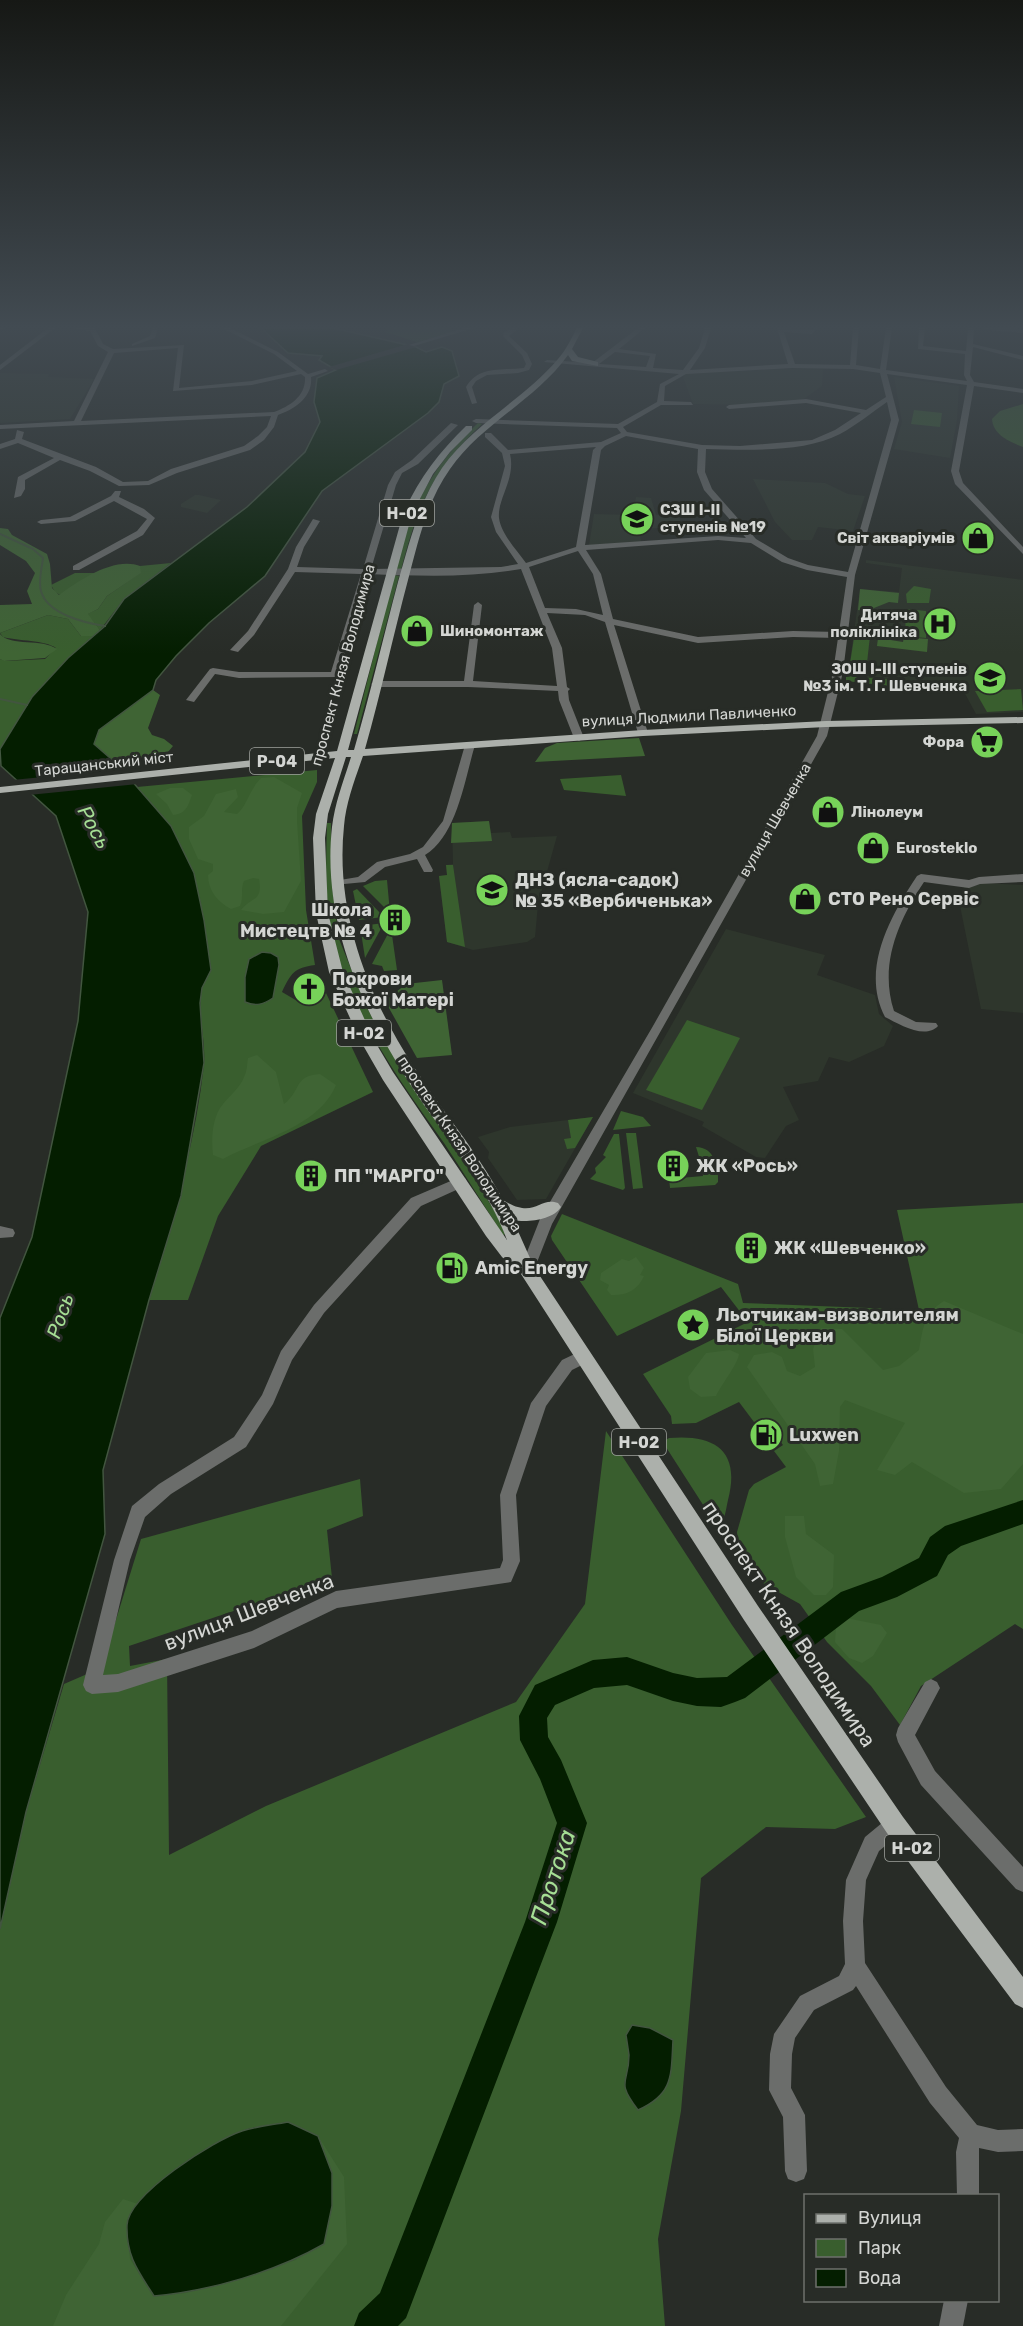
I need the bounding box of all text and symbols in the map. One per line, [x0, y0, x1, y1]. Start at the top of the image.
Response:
road number: Н-02 [380, 500, 434, 526]
school or university icon: СЗШ I-II ступенів №19 [619, 501, 655, 537]
place label: СЗШ I-II ступенів №19 [660, 501, 766, 536]
shop icon: Світ акваріумів [960, 520, 996, 556]
place label: Світ акваріумів [837, 529, 955, 547]
street label: проспект Князя Володимира [307, 562, 379, 768]
place label: Дитяча поліклініка [830, 606, 917, 641]
hospital icon: Дитяча поліклініка [922, 606, 958, 642]
shop icon: Шиномонтаж [399, 613, 435, 649]
place label: Шиномонтаж [440, 622, 544, 640]
place label: ЗОШ І-ІІІ ступенів №3 ім. Т. Г. Шевченка [803, 660, 967, 695]
school or university icon: ЗОШ І-ІІІ ступенів №3 ім. Т. Г. Шевченка [972, 660, 1008, 696]
street label: вулиця Людмили Павличенко [581, 701, 797, 731]
supermarket icon: Фора [969, 724, 1005, 760]
place label: Фора [923, 733, 964, 751]
street label: Таращанський міст [34, 748, 175, 780]
road number: Р-04 [250, 748, 304, 774]
street label: вулиця Шевченка [735, 760, 815, 880]
shop icon: Лінолеум [810, 794, 846, 830]
water label: Рось [73, 801, 115, 853]
place label: Лінолеум [851, 803, 923, 821]
shop icon: Eurosteklo [855, 830, 891, 866]
place label: Eurosteklo [896, 839, 977, 857]
place label: ДНЗ (ясла-садок) № 35 «Вербиченька» [515, 869, 712, 912]
school or university icon: ДНЗ (ясла-садок) № 35 «Вербиченька» [474, 872, 510, 908]
shop icon: СТО Рено Сервіс [787, 881, 823, 917]
place label: СТО Рено Сервіс [828, 888, 980, 910]
place label: Школа Мистецтв № 4 [240, 899, 372, 942]
building icon: Школа Мистецтв № 4 [377, 902, 413, 938]
place label: Покрови Божої Матері [332, 968, 454, 1011]
church icon: Покрови Божої Матері [291, 971, 327, 1007]
road number: Н-02 [337, 1020, 391, 1046]
street label: проспект Князя Володимира [394, 1053, 526, 1235]
building icon: ЖК «Рось» [655, 1148, 691, 1184]
place label: ЖК «Рось» [696, 1155, 798, 1177]
building icon: ПП "МАРГО" [293, 1158, 329, 1194]
place label: ПП "МАРГО" [334, 1165, 444, 1187]
building icon: ЖК «Шевченко» [733, 1230, 769, 1266]
place label: ЖК «Шевченко» [774, 1237, 926, 1259]
fuel station icon: Amic Energy [434, 1250, 470, 1286]
place label: Amic Energy [475, 1257, 588, 1279]
water label: Рось [41, 1291, 79, 1341]
place label: Льотчикам-визволителям Білої Церкви [716, 1304, 959, 1347]
place icon: Льотчикам-визволителям Білої Церкви [675, 1307, 711, 1343]
fuel station icon: Luxwen [748, 1417, 784, 1453]
place label: Luxwen [789, 1424, 859, 1446]
road number: Н-02 [612, 1429, 666, 1455]
street label: проспект Князя Володимира [697, 1496, 881, 1752]
street label: вулиця Шевченка [160, 1568, 337, 1655]
water label: Протока [525, 1826, 581, 1928]
road number: Н-02 [885, 1835, 939, 1861]
legend [804, 2194, 999, 2302]
text: Вулиця [858, 2207, 922, 2229]
text: Парк [858, 2237, 902, 2259]
text: Вода [858, 2267, 901, 2289]

